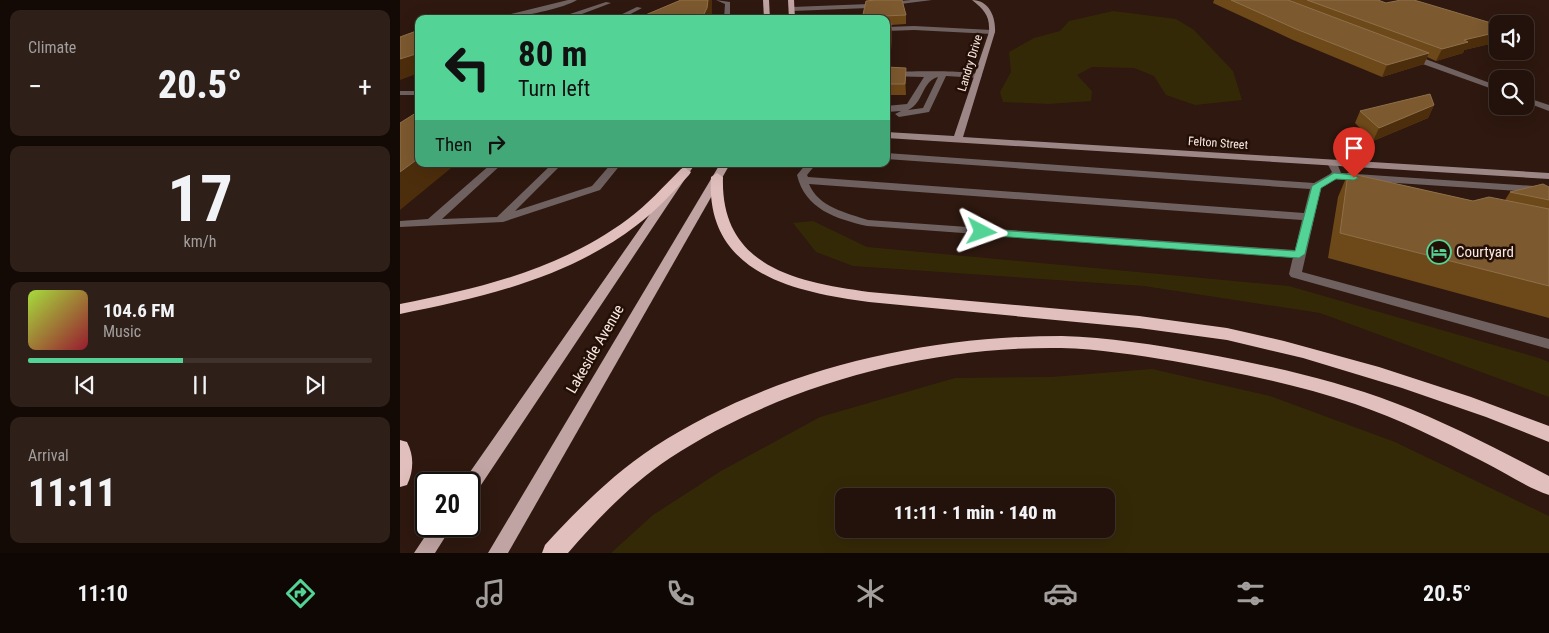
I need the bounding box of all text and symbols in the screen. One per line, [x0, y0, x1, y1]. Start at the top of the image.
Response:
map controls [1489, 15, 1534, 115]
button: sound [1489, 15, 1534, 60]
street label: Landry Drive [955, 33, 985, 93]
text: 80 m [518, 34, 587, 75]
icon: left [435, 35, 500, 100]
text: Climate [28, 38, 76, 57]
text: 20.5° [158, 63, 242, 107]
text: − [28, 70, 42, 103]
text: + [358, 70, 372, 103]
button: search [1489, 70, 1534, 115]
text: Turn left [518, 76, 590, 101]
pin [1333, 127, 1375, 178]
icon: right [482, 130, 510, 158]
text: Then [435, 133, 472, 156]
street label: Felton Street [1187, 134, 1249, 152]
icon: arrive [1340, 134, 1368, 162]
text: 17 [167, 161, 233, 237]
position arrow [955, 205, 1007, 257]
text: km/h [184, 232, 216, 251]
hotel icon: Courtyard [1426, 239, 1452, 265]
place label: Courtyard [1456, 243, 1514, 261]
text: 104.6 FM [103, 299, 175, 322]
street label: Lakeside Avenue [562, 301, 628, 397]
text: Music [103, 322, 141, 341]
icon: previous [71, 371, 99, 399]
icon: pause [186, 371, 214, 399]
icon: next [301, 371, 329, 399]
text: Arrival [28, 446, 69, 465]
text: 11:11 [28, 471, 116, 515]
speed limit sign: 20 [415, 472, 480, 537]
text: 11:11 · 1 min · 140 m [894, 501, 1056, 524]
icon: directions [283, 576, 318, 611]
icon: music [473, 576, 508, 611]
icon: phone [663, 576, 698, 611]
icon: climate [853, 576, 888, 611]
icon: car [1043, 576, 1078, 611]
icon: filters [1233, 576, 1268, 611]
text: 11:10 [78, 581, 128, 606]
text: 20.5° [1423, 581, 1471, 606]

